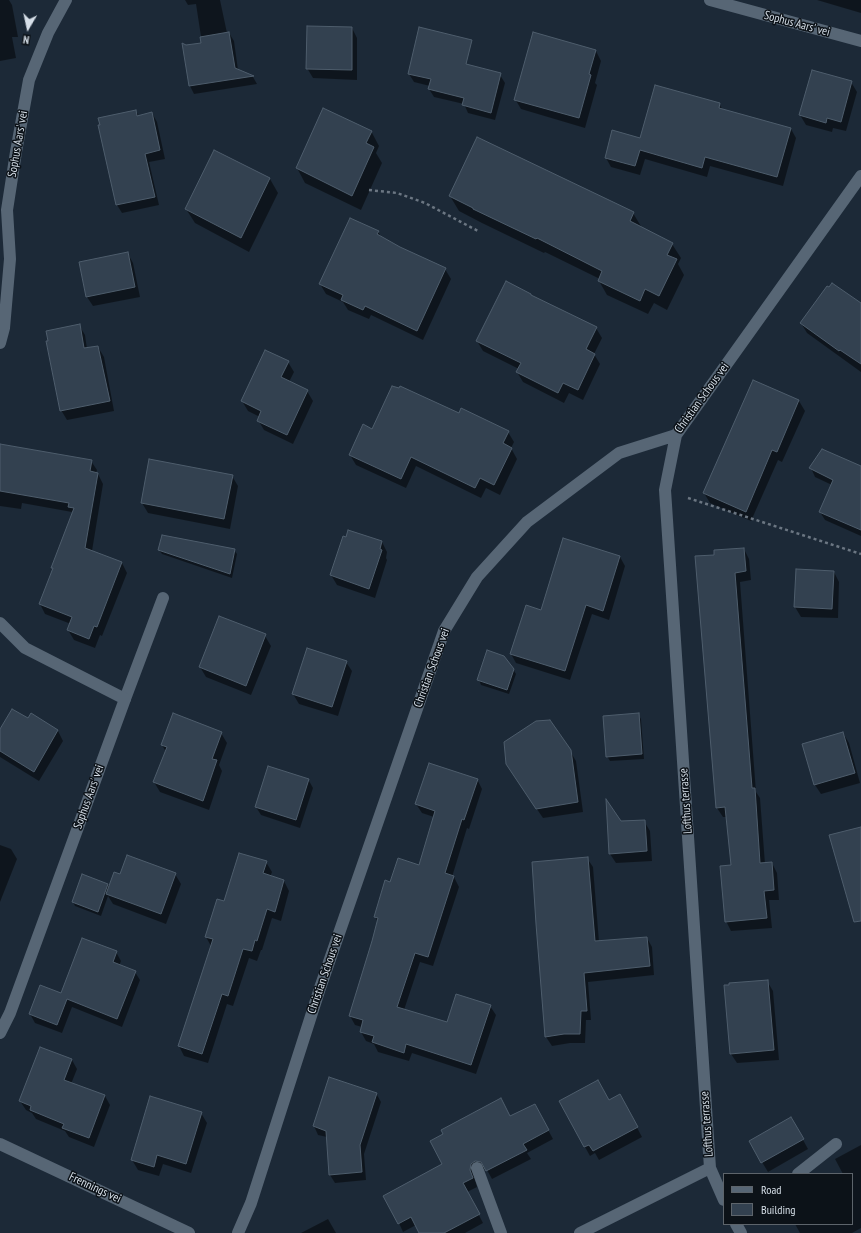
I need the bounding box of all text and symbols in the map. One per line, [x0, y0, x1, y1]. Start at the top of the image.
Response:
north arrow [8, 8, 48, 48]
street label: Sophus Aars' vei [763, 8, 831, 40]
text: N [22, 32, 30, 47]
street label: Sophus Aars' vei [5, 110, 31, 178]
street label: Christian Schous vei [672, 360, 732, 436]
street label: Christian Schous vei [411, 626, 453, 710]
street label: Sophus Aars' vei [71, 763, 107, 831]
street label: Lofthus terrasse [677, 768, 695, 834]
street label: Christian Schous vei [305, 932, 345, 1016]
street label: Lofthus terrasse [698, 1091, 716, 1157]
street label: Frennings vei [67, 1170, 123, 1206]
legend [723, 1173, 853, 1225]
text: Road [761, 1182, 781, 1197]
text: Building [761, 1202, 796, 1217]

